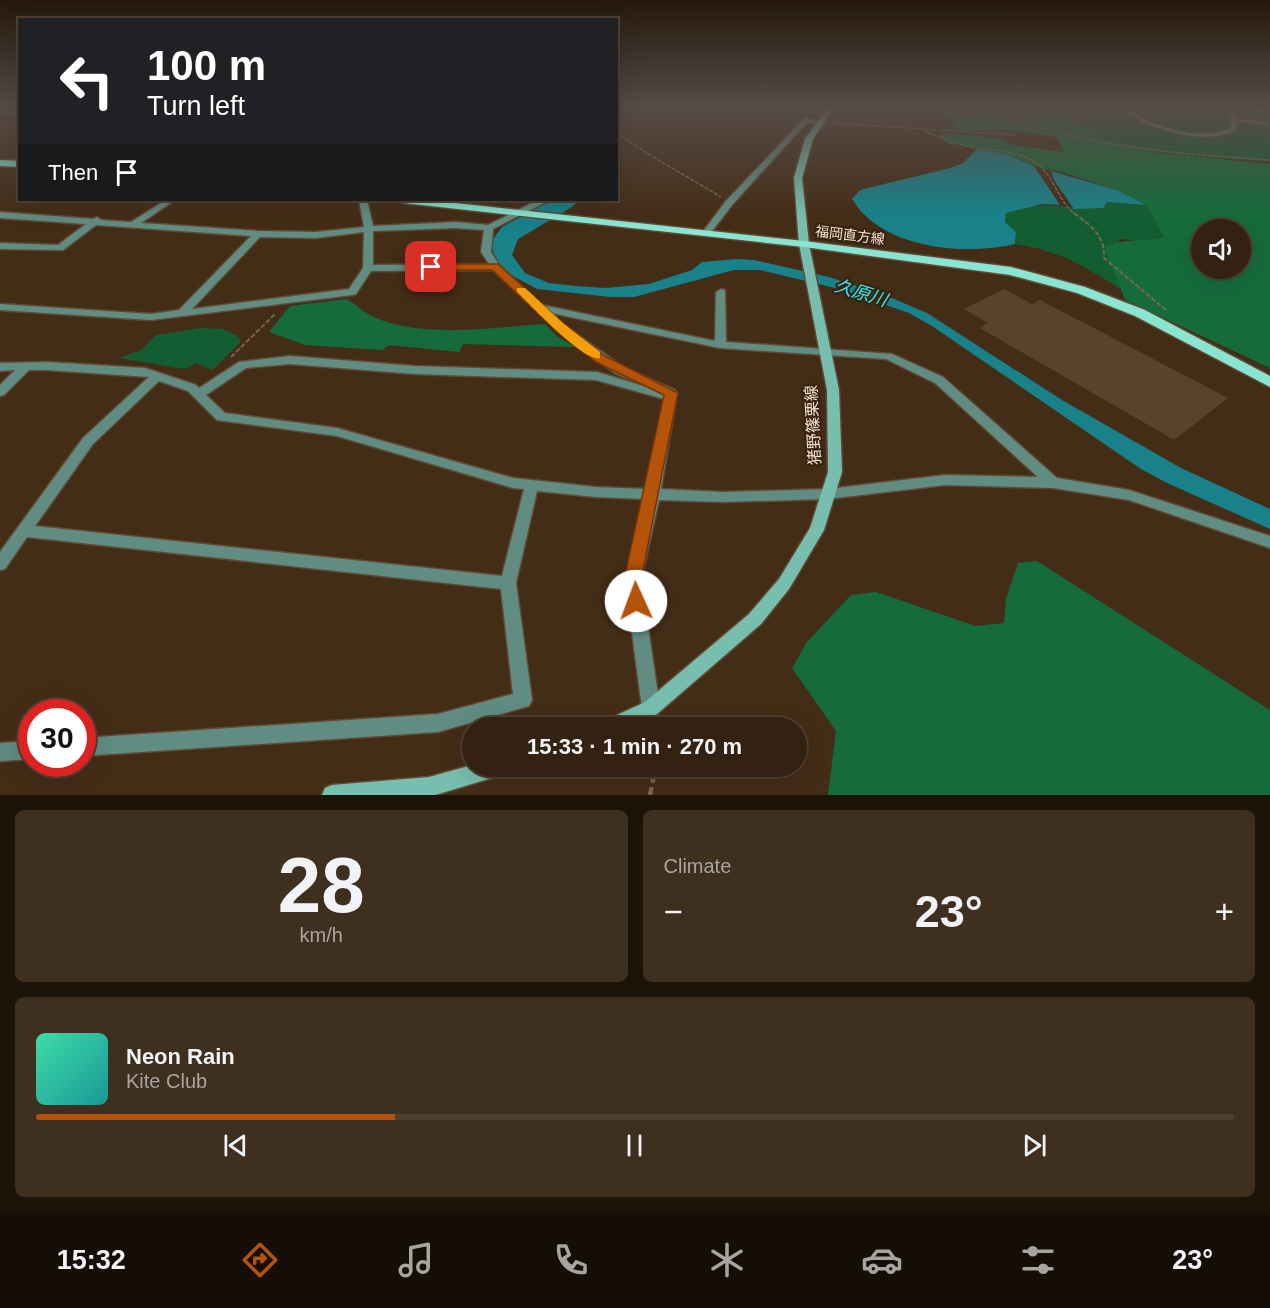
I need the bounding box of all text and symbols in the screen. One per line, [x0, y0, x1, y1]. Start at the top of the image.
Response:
icon: left [48, 42, 126, 120]
text: 100 m [147, 42, 266, 89]
text: Turn left [147, 91, 245, 121]
icon: arrive [110, 156, 143, 189]
text: Then [48, 160, 98, 185]
map controls [1191, 219, 1251, 279]
button: sound [1191, 219, 1251, 279]
street label: 福岡直方線 [814, 223, 886, 247]
pin [405, 241, 456, 292]
icon: arrive [414, 250, 447, 283]
water label: 久原川 [832, 276, 892, 311]
street label: 猪野篠栗線 [802, 385, 824, 465]
position arrow [604, 569, 668, 633]
speed limit sign: 30 [18, 699, 96, 777]
text: 15:33 · 1 min · 270 m [527, 734, 742, 759]
text: 28 [278, 841, 365, 929]
text: Climate [664, 855, 731, 877]
text: 23° [915, 886, 983, 937]
text: − [664, 893, 683, 930]
text: + [1215, 893, 1234, 930]
text: km/h [300, 924, 343, 946]
text: Neon Rain [126, 1044, 235, 1069]
text: Kite Club [126, 1070, 207, 1092]
icon: previous [219, 1129, 252, 1162]
icon: pause [618, 1129, 651, 1162]
icon: next [1018, 1129, 1051, 1162]
icon: directions [239, 1239, 281, 1281]
icon: music [395, 1239, 437, 1281]
icon: phone [550, 1239, 592, 1281]
icon: climate [706, 1239, 748, 1281]
icon: car [861, 1239, 903, 1281]
icon: filters [1017, 1239, 1059, 1281]
text: 15:32 [57, 1245, 126, 1275]
text: 23° [1172, 1245, 1213, 1275]

